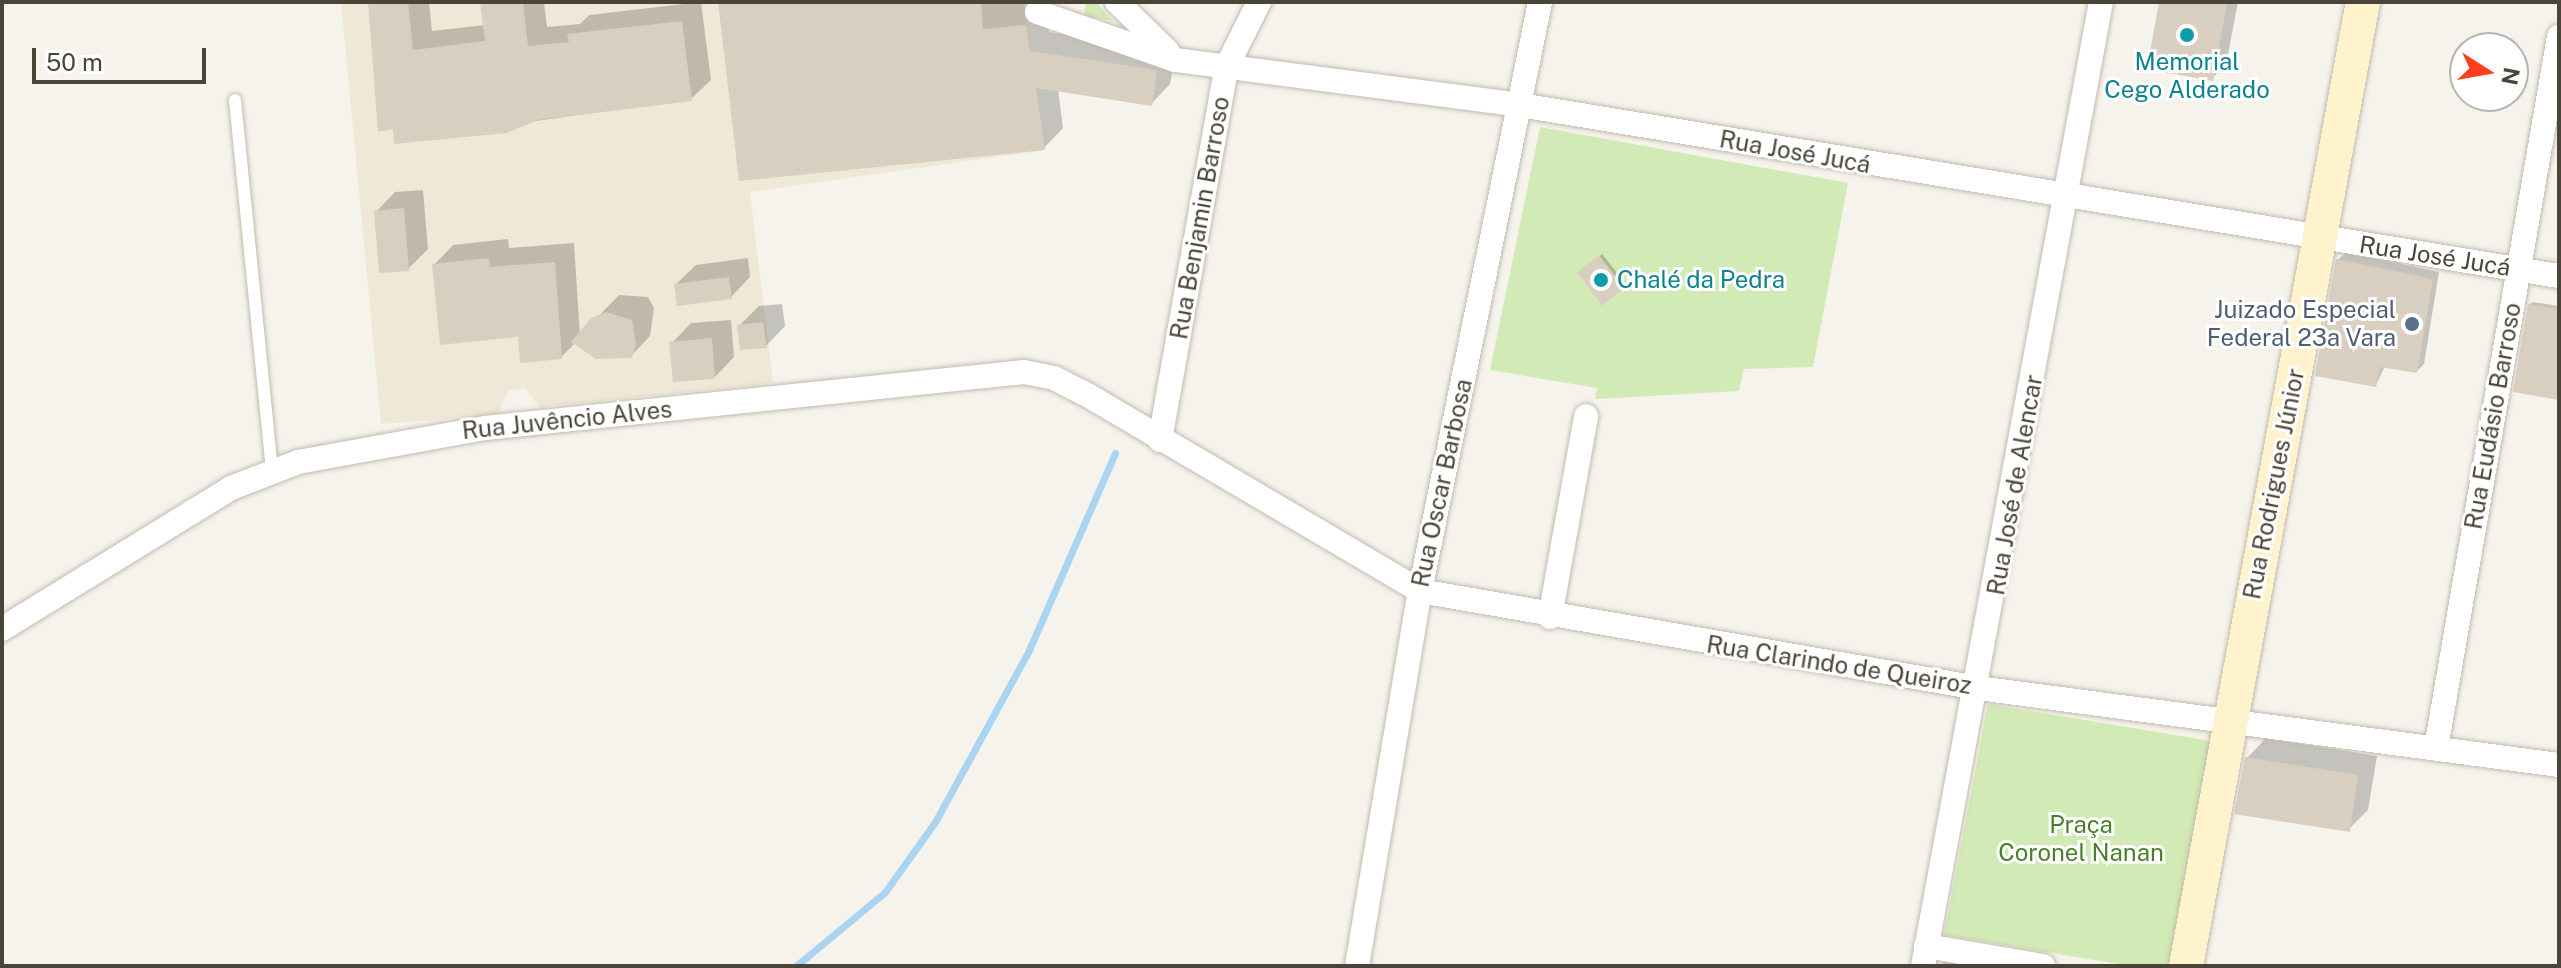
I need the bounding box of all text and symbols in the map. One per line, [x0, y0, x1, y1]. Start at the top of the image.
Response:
marker: Memorial Cego Alderado [2178, 26, 2196, 44]
scale bar [36, 32, 210, 82]
north arrow [2449, 32, 2529, 112]
text: 50 m [46, 48, 103, 76]
place label: Memorial Cego Alderado [2104, 48, 2270, 104]
text: N [2496, 65, 2525, 87]
street label: Rua Benjamin Barroso [1164, 94, 1236, 342]
street label: Rua José Jucá [1717, 125, 1873, 179]
street label: Rua José Jucá [2357, 230, 2513, 282]
place label: Chalé da Pedra [1617, 266, 1785, 294]
marker: Chalé da Pedra [1592, 271, 1610, 289]
place label: Juizado Especial Federal 23a Vara [2206, 296, 2396, 352]
street label: Rua Eudásio Barroso [2459, 300, 2527, 532]
marker: Juizado Especial Federal 23a Vara [2403, 315, 2421, 333]
street label: Rua Rodrigues Júnior [2238, 366, 2310, 602]
street label: Rua José de Alencar [1981, 372, 2049, 598]
street label: Rua Oscar Barbosa [1406, 376, 1478, 590]
street label: Rua Juvêncio Alves [460, 395, 674, 445]
street label: Rua Clarindo de Queiroz [1704, 630, 1974, 700]
park label: Praça Coronel Nanan [1998, 811, 2164, 867]

